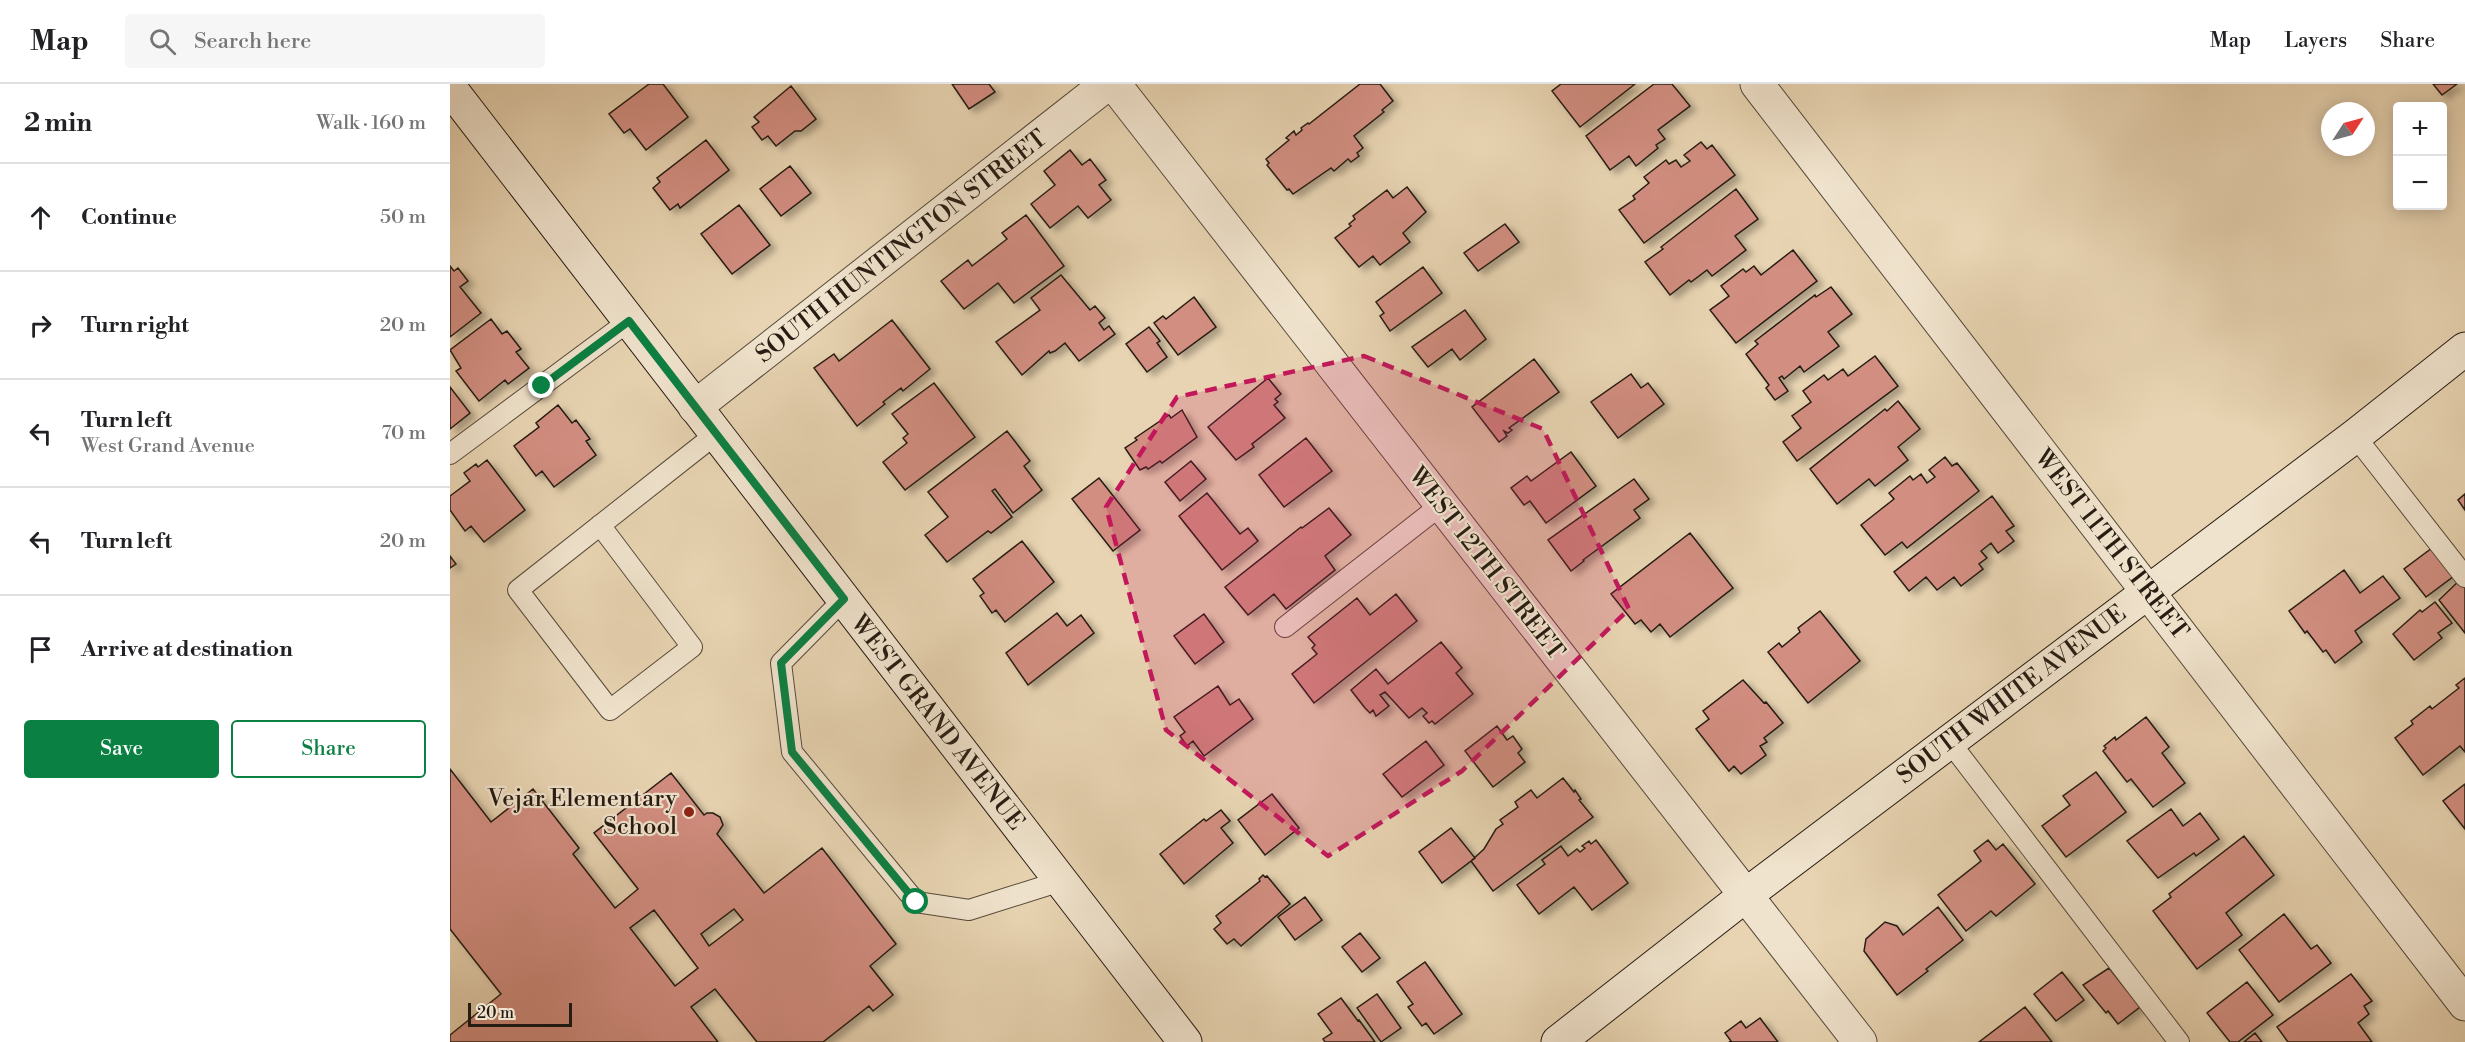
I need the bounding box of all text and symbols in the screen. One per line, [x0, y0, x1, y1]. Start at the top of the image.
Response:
search box [125, 14, 545, 68]
text: Map [30, 24, 89, 59]
icon: search [146, 25, 179, 58]
text: Search here [194, 28, 311, 55]
text: Map [2210, 28, 2251, 54]
text: Layers [2284, 28, 2347, 54]
text: Share [2380, 28, 2435, 54]
north arrow [2321, 102, 2375, 156]
map controls [2393, 102, 2447, 210]
button: + [2393, 102, 2447, 156]
text: 2 min [24, 107, 92, 139]
text: Walk · 160 m [316, 111, 426, 136]
street label: SOUTH HUNTINGTON STREET [750, 124, 1053, 370]
button: − [2393, 156, 2447, 210]
icon: ahead [24, 201, 57, 234]
text: Continue [81, 204, 177, 231]
text: 50 m [380, 205, 426, 230]
icon: right [24, 309, 57, 342]
text: Turn right [81, 312, 189, 339]
text: 20 m [380, 313, 426, 338]
route end [528, 372, 554, 398]
text: Turn left [81, 407, 172, 434]
icon: left [24, 417, 57, 450]
text: 70 m [382, 421, 426, 446]
text: West Grand Avenue [81, 434, 255, 459]
street label: WEST 11TH STREET [2027, 443, 2195, 646]
street label: WEST 12TH STREET [1401, 460, 1571, 666]
icon: left [24, 525, 57, 558]
text: Turn left [81, 528, 172, 555]
text: 20 m [380, 529, 426, 554]
street label: SOUTH WHITE AVENUE [1891, 599, 2132, 791]
street label: WEST GRAND AVENUE [843, 608, 1031, 836]
icon: arrive [24, 633, 57, 666]
text: Arrive at destination [81, 636, 293, 663]
button: Save [24, 720, 219, 778]
button: Share [231, 720, 426, 778]
place label: Vejar Elementary School [486, 784, 677, 842]
marker: Vejar Elementary School [682, 805, 696, 819]
route start [902, 888, 928, 914]
scale bar [468, 1000, 572, 1028]
text: 20 m [477, 1003, 514, 1023]

